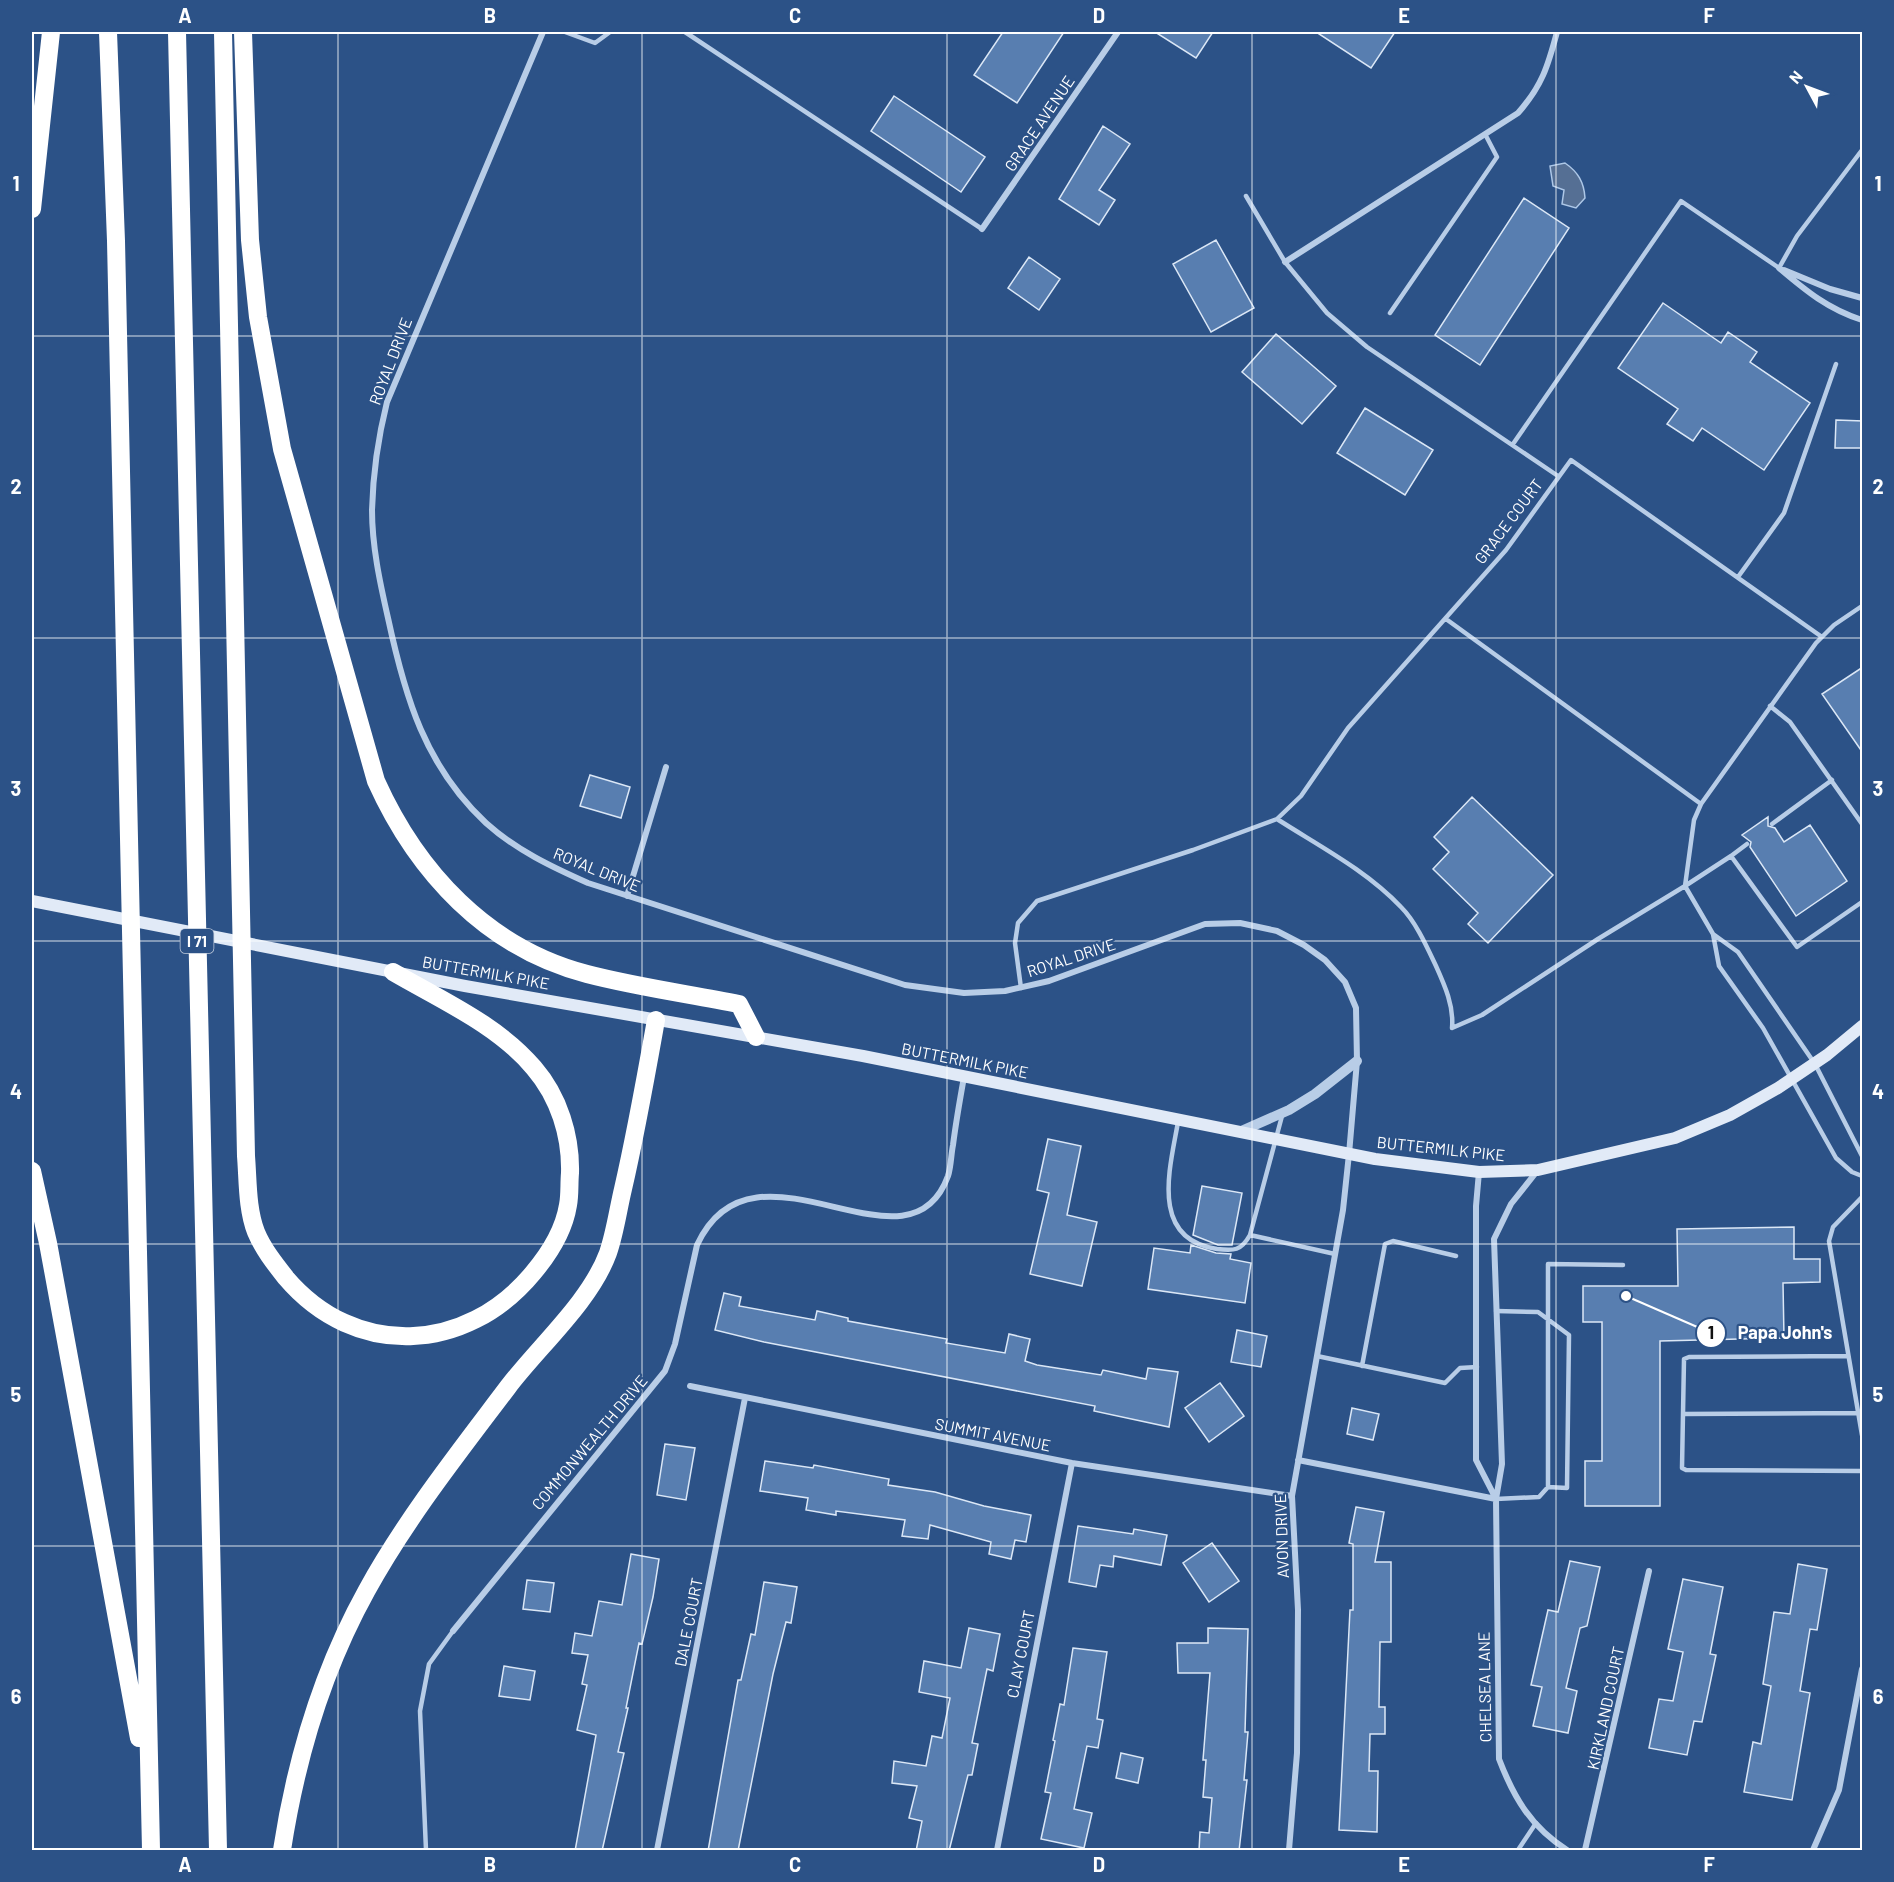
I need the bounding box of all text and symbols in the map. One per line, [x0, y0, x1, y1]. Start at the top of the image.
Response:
text: A [178, 3, 192, 27]
text: B [484, 3, 496, 27]
text: C [789, 3, 801, 27]
text: D [1093, 3, 1105, 27]
text: E [1398, 3, 1410, 27]
text: F [1703, 3, 1715, 27]
north arrow [1777, 57, 1837, 117]
text: N [1785, 67, 1806, 87]
street label: GRACE AVENUE [1000, 72, 1078, 174]
text: 1 [12, 171, 20, 195]
text: 1 [1874, 171, 1882, 195]
street label: ROYAL DRIVE [365, 315, 415, 407]
text: 2 [10, 474, 22, 498]
text: 2 [1872, 474, 1884, 498]
street label: GRACE COURT [1470, 475, 1546, 567]
text: 3 [11, 776, 21, 800]
text: 3 [1873, 776, 1883, 800]
street label: ROYAL DRIVE [551, 843, 643, 895]
road number: I 71 [180, 929, 214, 953]
street label: ROYAL DRIVE [1024, 934, 1118, 980]
street label: BUTTERMILK PIKE [421, 951, 551, 993]
street label: BUTTERMILK PIKE [900, 1038, 1030, 1082]
text: 4 [10, 1079, 22, 1103]
text: 4 [1872, 1079, 1884, 1103]
street label: BUTTERMILK PIKE [1376, 1132, 1506, 1164]
callout: Papa John's [1696, 1315, 1844, 1351]
text: 1 [1708, 1321, 1714, 1343]
text: Papa John's [1738, 1321, 1832, 1343]
street label: COMMONWEALTH DRIVE [527, 1371, 651, 1513]
text: 5 [11, 1382, 22, 1406]
text: 5 [1873, 1382, 1884, 1406]
street label: SUMMIT AVENUE [933, 1413, 1053, 1455]
street label: AVON DRIVE [1270, 1493, 1292, 1579]
street label: DALE COURT [670, 1576, 706, 1668]
street label: CLAY COURT [1002, 1608, 1038, 1700]
street label: CHELSEA LANE [1474, 1632, 1494, 1742]
street label: KIRKLAND COURT [1583, 1645, 1627, 1771]
text: 6 [11, 1684, 22, 1708]
text: 6 [1873, 1684, 1884, 1708]
text: A [178, 1852, 192, 1876]
text: B [484, 1852, 496, 1876]
text: C [789, 1852, 801, 1876]
text: D [1093, 1852, 1105, 1876]
text: E [1398, 1852, 1410, 1876]
text: F [1703, 1852, 1715, 1876]

